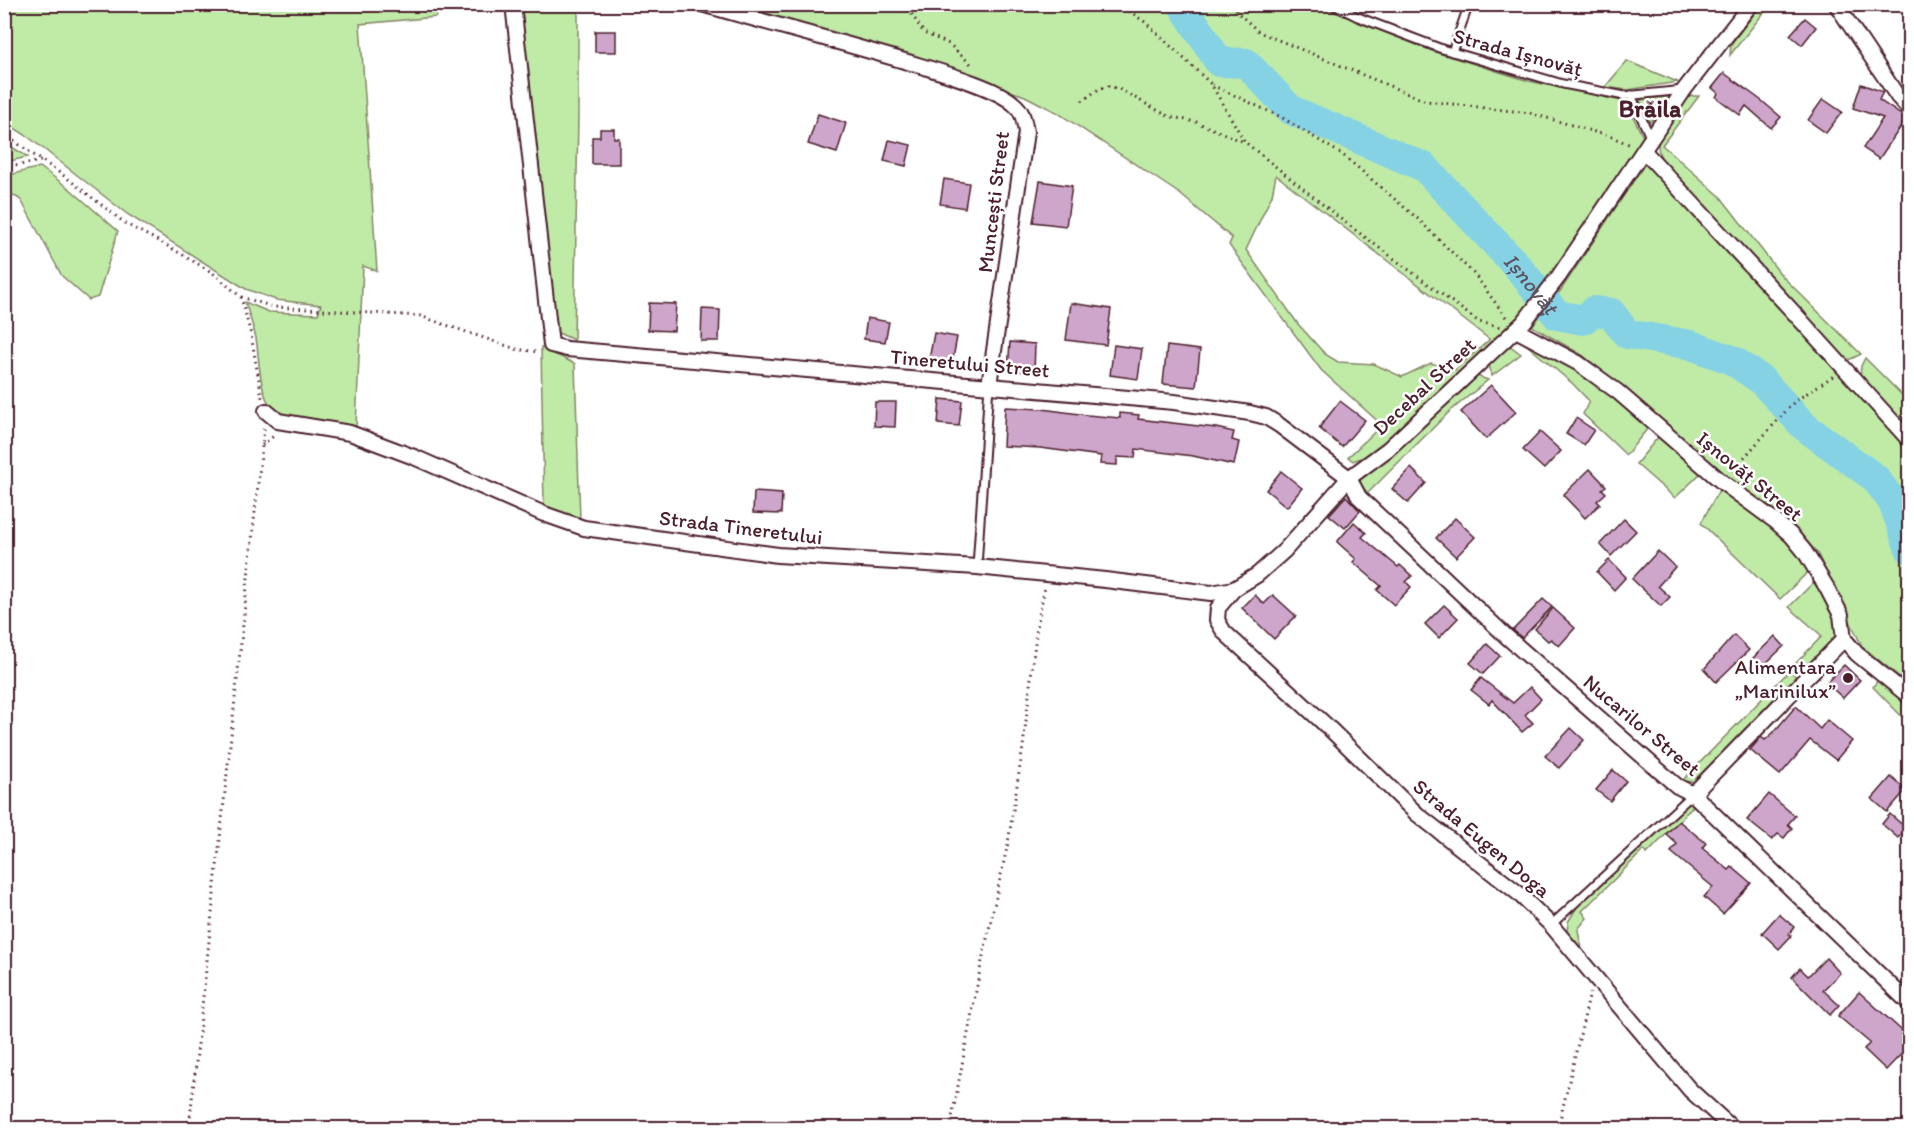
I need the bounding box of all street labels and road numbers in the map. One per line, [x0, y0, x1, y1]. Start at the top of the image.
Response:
street label: Strada Ișnovăț [1450, 23, 1586, 81]
street label: Muncești Street [972, 130, 1014, 274]
street label: Decebal Street [1367, 332, 1481, 440]
street label: Tineretului Street [889, 344, 1051, 382]
street label: Ișnovăț Street [1692, 426, 1808, 526]
street label: Strada Tineretului [658, 505, 824, 549]
street label: Nucarilor Street [1578, 669, 1706, 781]
street label: Strada Eugen Doga [1408, 773, 1556, 903]

